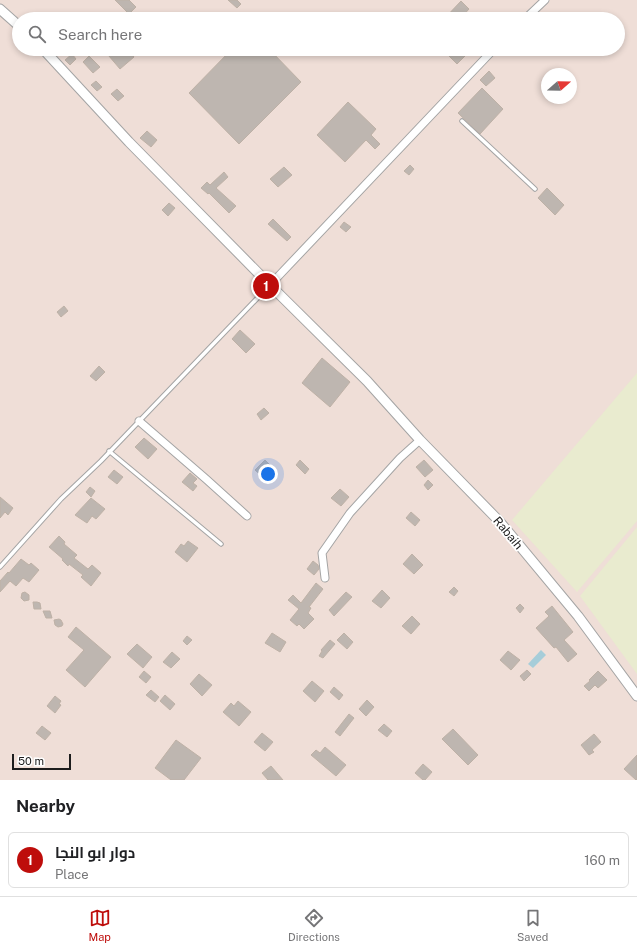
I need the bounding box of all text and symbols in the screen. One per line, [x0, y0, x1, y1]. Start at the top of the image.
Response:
search box [12, 12, 625, 56]
icon: search [26, 23, 48, 45]
text: Search here [58, 26, 142, 43]
north arrow [541, 68, 577, 104]
pin: 1 [253, 271, 279, 301]
your location [258, 464, 278, 484]
street label: Rabaih [490, 514, 526, 552]
scale bar [12, 752, 71, 771]
text: 50 m [18, 755, 44, 767]
text: Nearby [16, 796, 75, 816]
text: دوار ابو النجا [55, 844, 135, 861]
text: 1 [27, 853, 33, 868]
text: 160 m [584, 853, 620, 868]
text: Place [55, 867, 89, 882]
tab: Map [89, 907, 111, 943]
tab: Directions [288, 907, 340, 943]
tab: Saved [517, 907, 548, 943]

